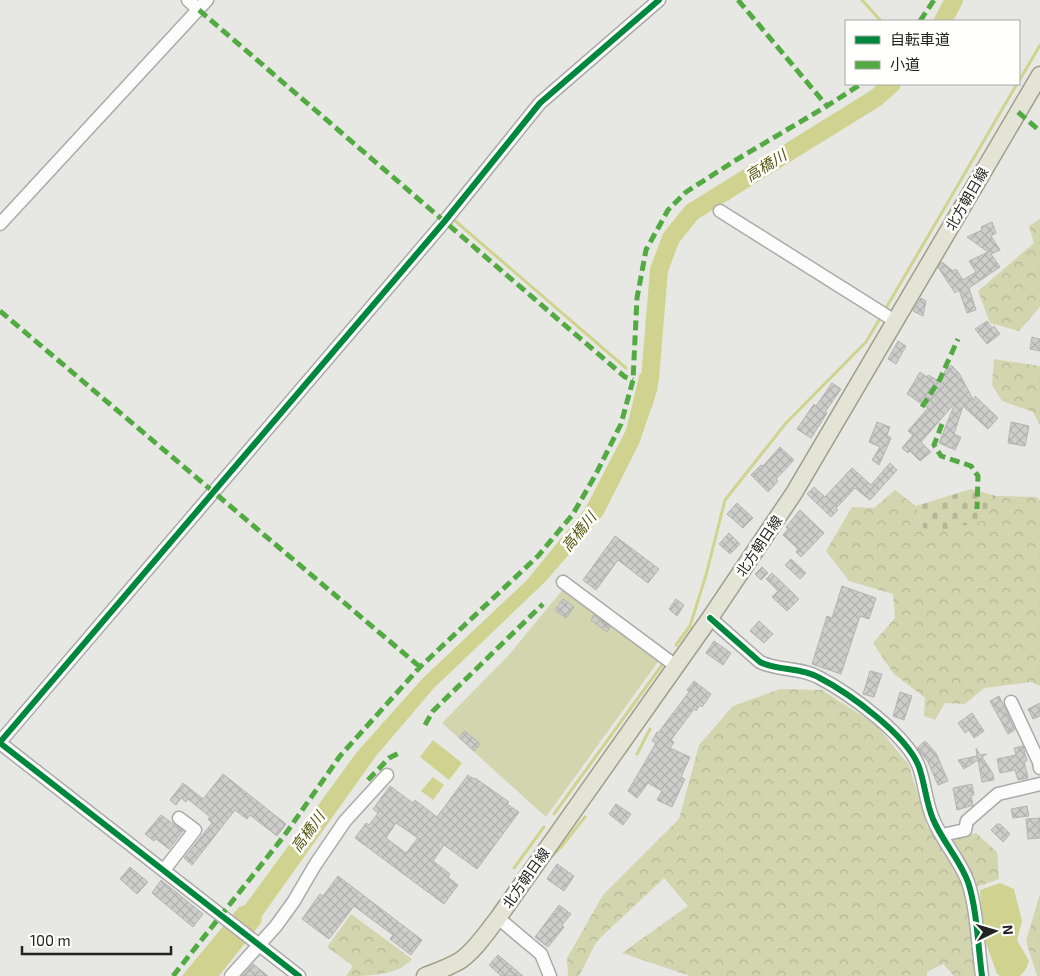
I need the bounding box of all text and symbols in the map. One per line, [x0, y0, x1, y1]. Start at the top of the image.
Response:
legend [845, 20, 1020, 85]
text: 自転車道 [890, 30, 950, 48]
text: 小道 [890, 55, 920, 73]
water label: 高橋川 [742, 145, 791, 185]
street label: 北方朝日線 [942, 164, 991, 233]
water label: 高橋川 [557, 507, 601, 555]
street label: 北方朝日線 [732, 512, 785, 579]
water label: 高橋川 [287, 806, 329, 855]
street label: 北方朝日線 [499, 844, 553, 911]
north arrow [970, 906, 1020, 956]
scale bar [22, 924, 171, 956]
text: N [1000, 924, 1017, 936]
text: 100 m [30, 931, 71, 949]

